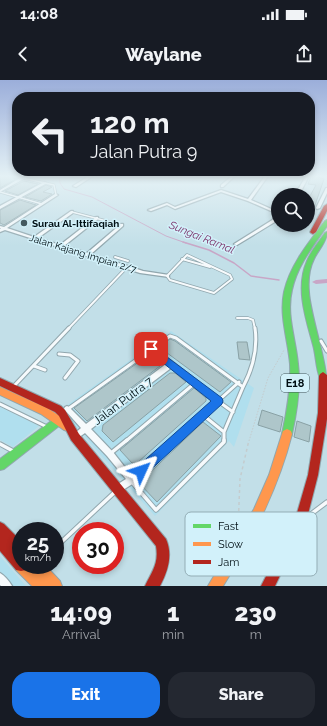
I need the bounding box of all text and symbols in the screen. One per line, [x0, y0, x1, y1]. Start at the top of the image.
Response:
text: 14:08 [20, 5, 58, 23]
icon: back [12, 43, 34, 65]
icon: share [293, 43, 315, 65]
text: Waylane [125, 44, 202, 65]
text: 120 m [90, 107, 170, 140]
icon: left [24, 108, 76, 160]
text: Jalan Putra 9 [90, 141, 197, 162]
map controls [271, 188, 315, 232]
button: search [271, 188, 315, 232]
marker: Surau Al-Ittifaqiah [19, 218, 29, 228]
place label: Surau Al-Ittifaqiah [32, 218, 119, 229]
water label: Sungai Ramal [166, 218, 237, 257]
street label: Jalan Kajang Impian 2/7 [28, 232, 138, 275]
pin [134, 332, 168, 366]
icon: arrive [140, 338, 162, 360]
street label: Jalan Putra 7 [90, 374, 156, 428]
road number: E18 [281, 374, 309, 392]
position arrow [120, 450, 162, 492]
legend [185, 512, 317, 576]
text: Fast [218, 520, 239, 533]
speed limit sign: 30 [72, 522, 124, 574]
text: 25 [27, 531, 49, 555]
text: Slow [218, 538, 243, 551]
text: km/h [25, 552, 51, 563]
text: Jam [218, 556, 239, 569]
text: 14:09 [50, 598, 112, 627]
text: 1 [167, 598, 179, 627]
text: 230 [235, 598, 277, 627]
text: Arrival [62, 627, 100, 642]
text: min [162, 627, 184, 642]
text: m [250, 627, 262, 642]
button: Exit [12, 672, 160, 718]
button: Share [168, 672, 315, 718]

